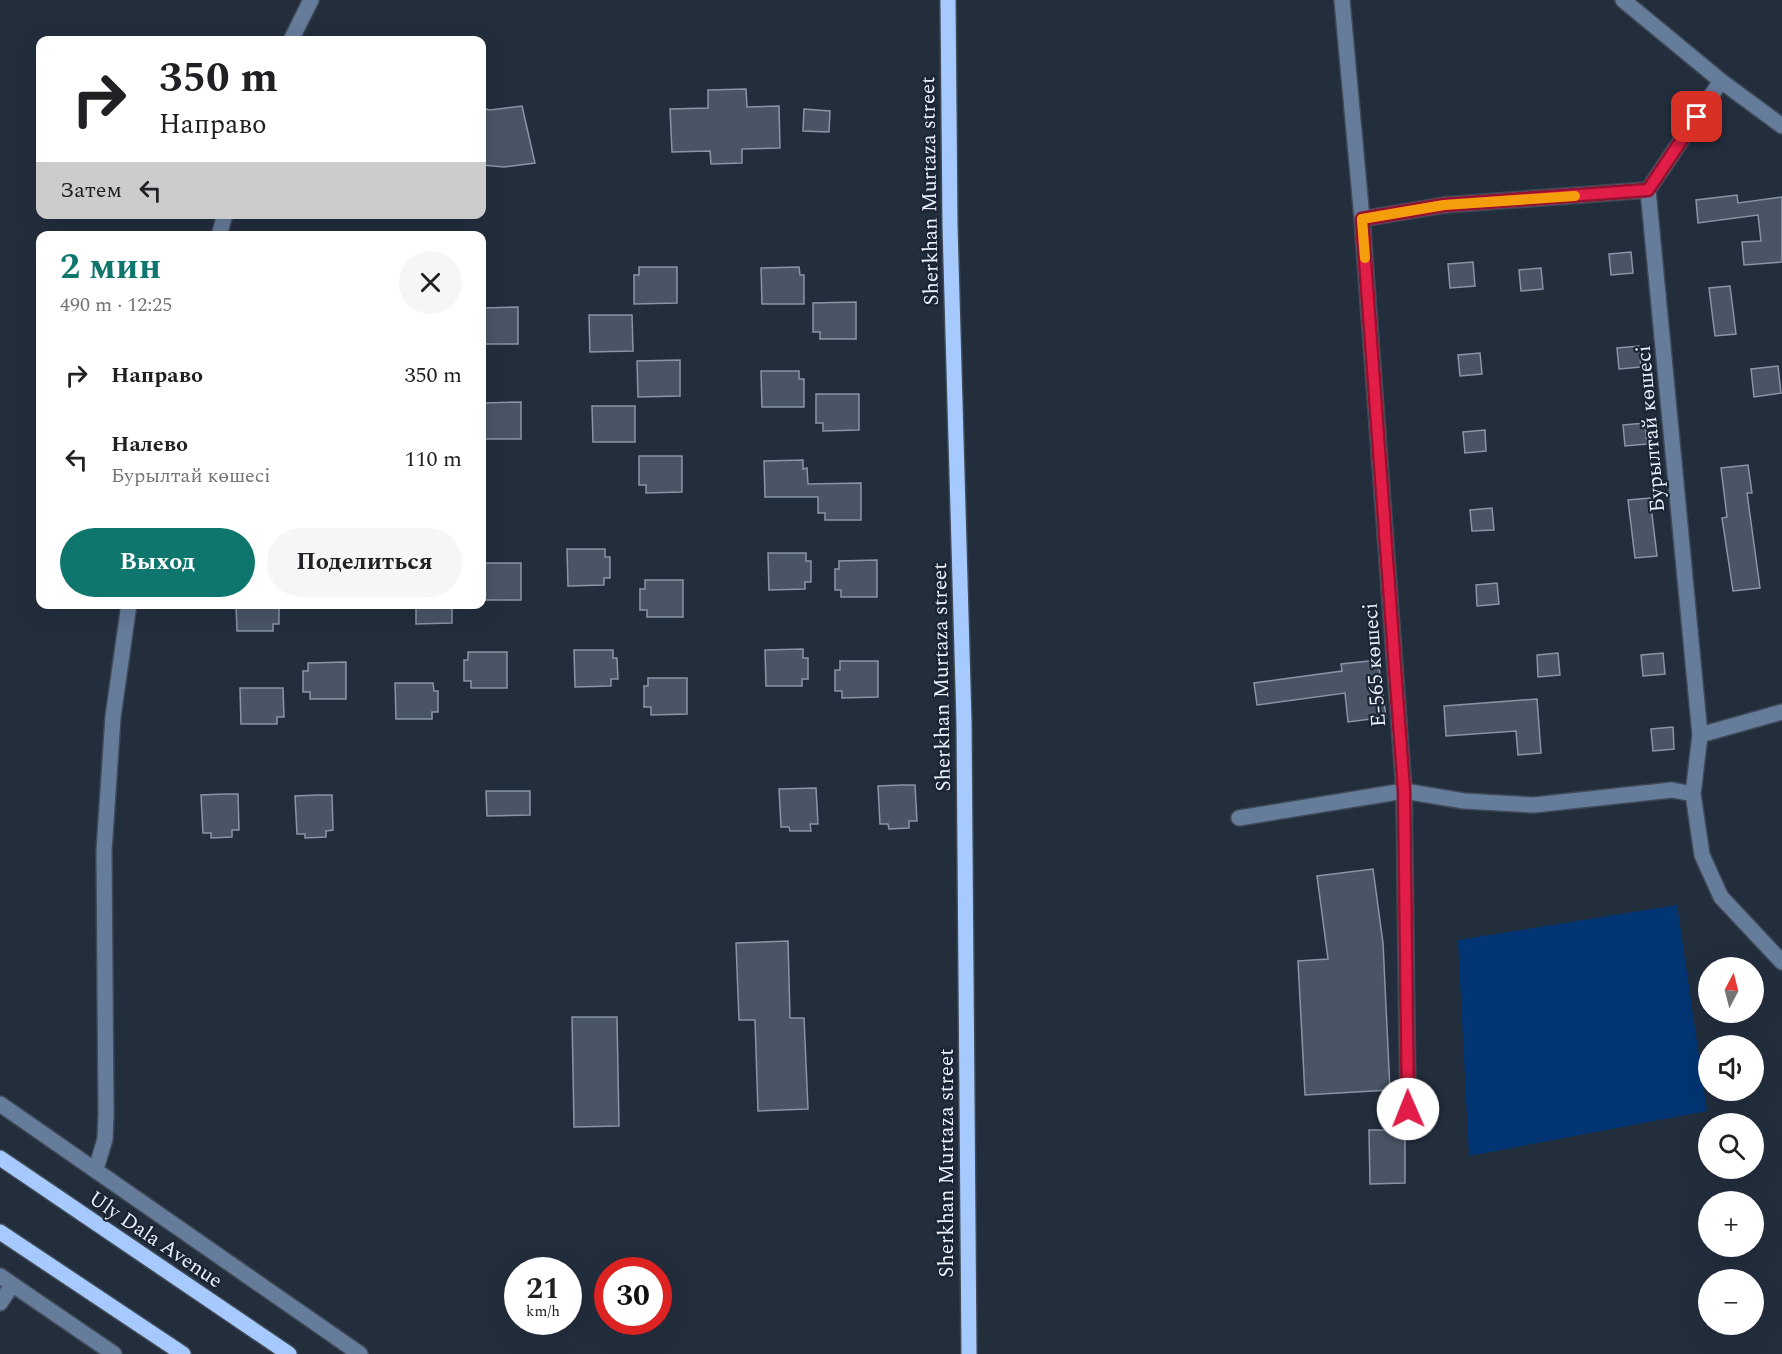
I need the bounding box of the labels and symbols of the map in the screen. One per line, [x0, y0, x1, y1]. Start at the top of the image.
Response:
street label: Sherkhan Murtaza street [912, 76, 948, 306]
pin [1671, 91, 1722, 142]
street label: Бурылтай көшесі [1628, 344, 1674, 514]
street label: Sherkhan Murtaza street [924, 562, 960, 792]
street label: Е-565 көшесі [1355, 602, 1395, 728]
north arrow [1698, 957, 1764, 1023]
street label: Sherkhan Murtaza street [931, 1048, 963, 1278]
position arrow [1376, 1077, 1440, 1141]
street label: Uly Dala Avenue [82, 1183, 229, 1297]
speed limit sign: 30 [594, 1257, 672, 1335]

